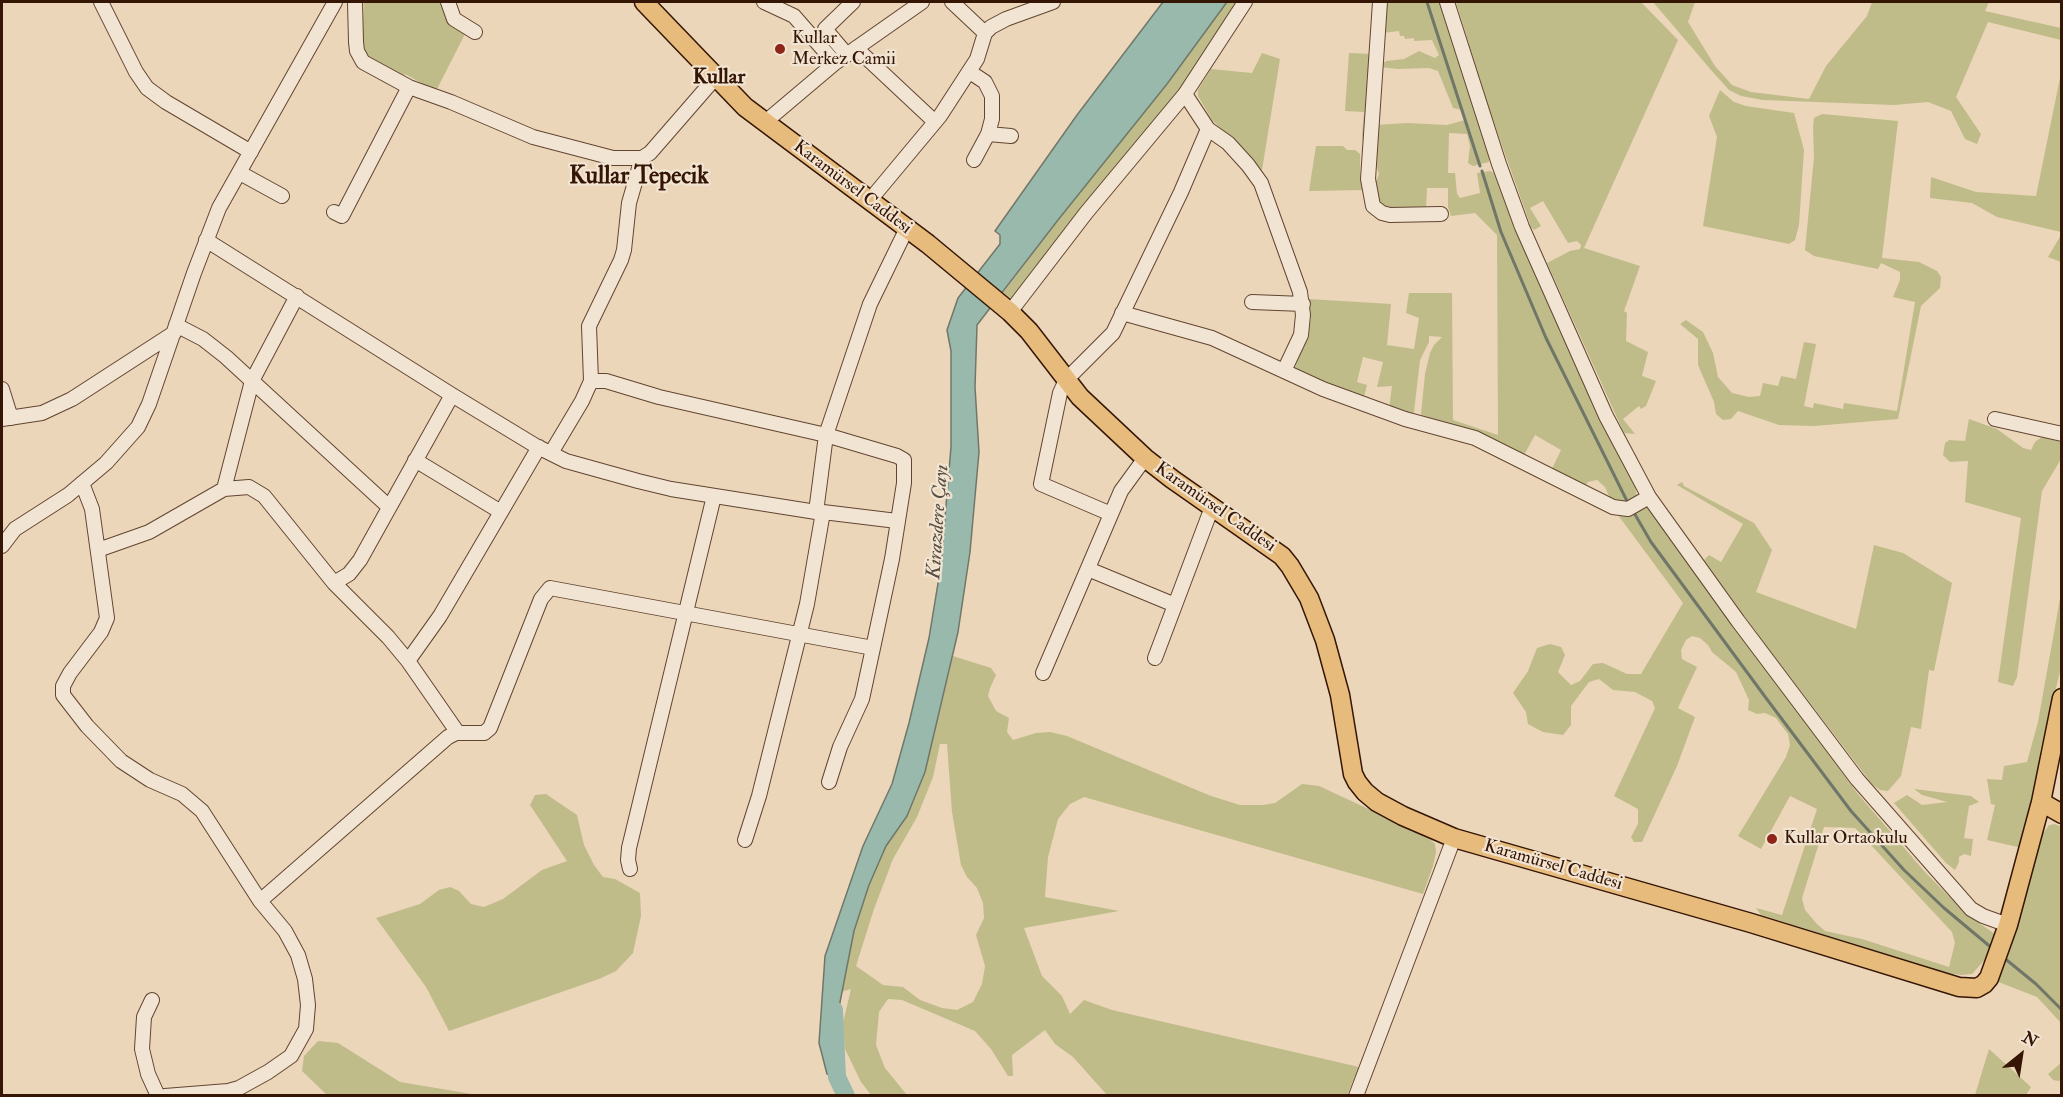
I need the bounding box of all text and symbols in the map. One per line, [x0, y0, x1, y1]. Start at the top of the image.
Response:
place label: Kullar Merkez Camii [792, 28, 896, 70]
marker: Kullar Merkez Camii [773, 42, 787, 56]
district label: Kullar [693, 65, 745, 91]
street label: Karamürsel Caddesi [789, 136, 915, 240]
district label: Kullar Tepecik [569, 164, 709, 192]
street label: Karamürsel Caddesi [1150, 458, 1280, 558]
water label: Kirazdere Çayı [923, 464, 955, 580]
place label: Kullar Ortaokulu [1784, 828, 1908, 850]
marker: Kullar Ortaokulu [1765, 832, 1779, 846]
street label: Karamürsel Caddesi [1481, 836, 1625, 896]
north arrow [1991, 1025, 2051, 1085]
text: N [2019, 1027, 2041, 1052]

